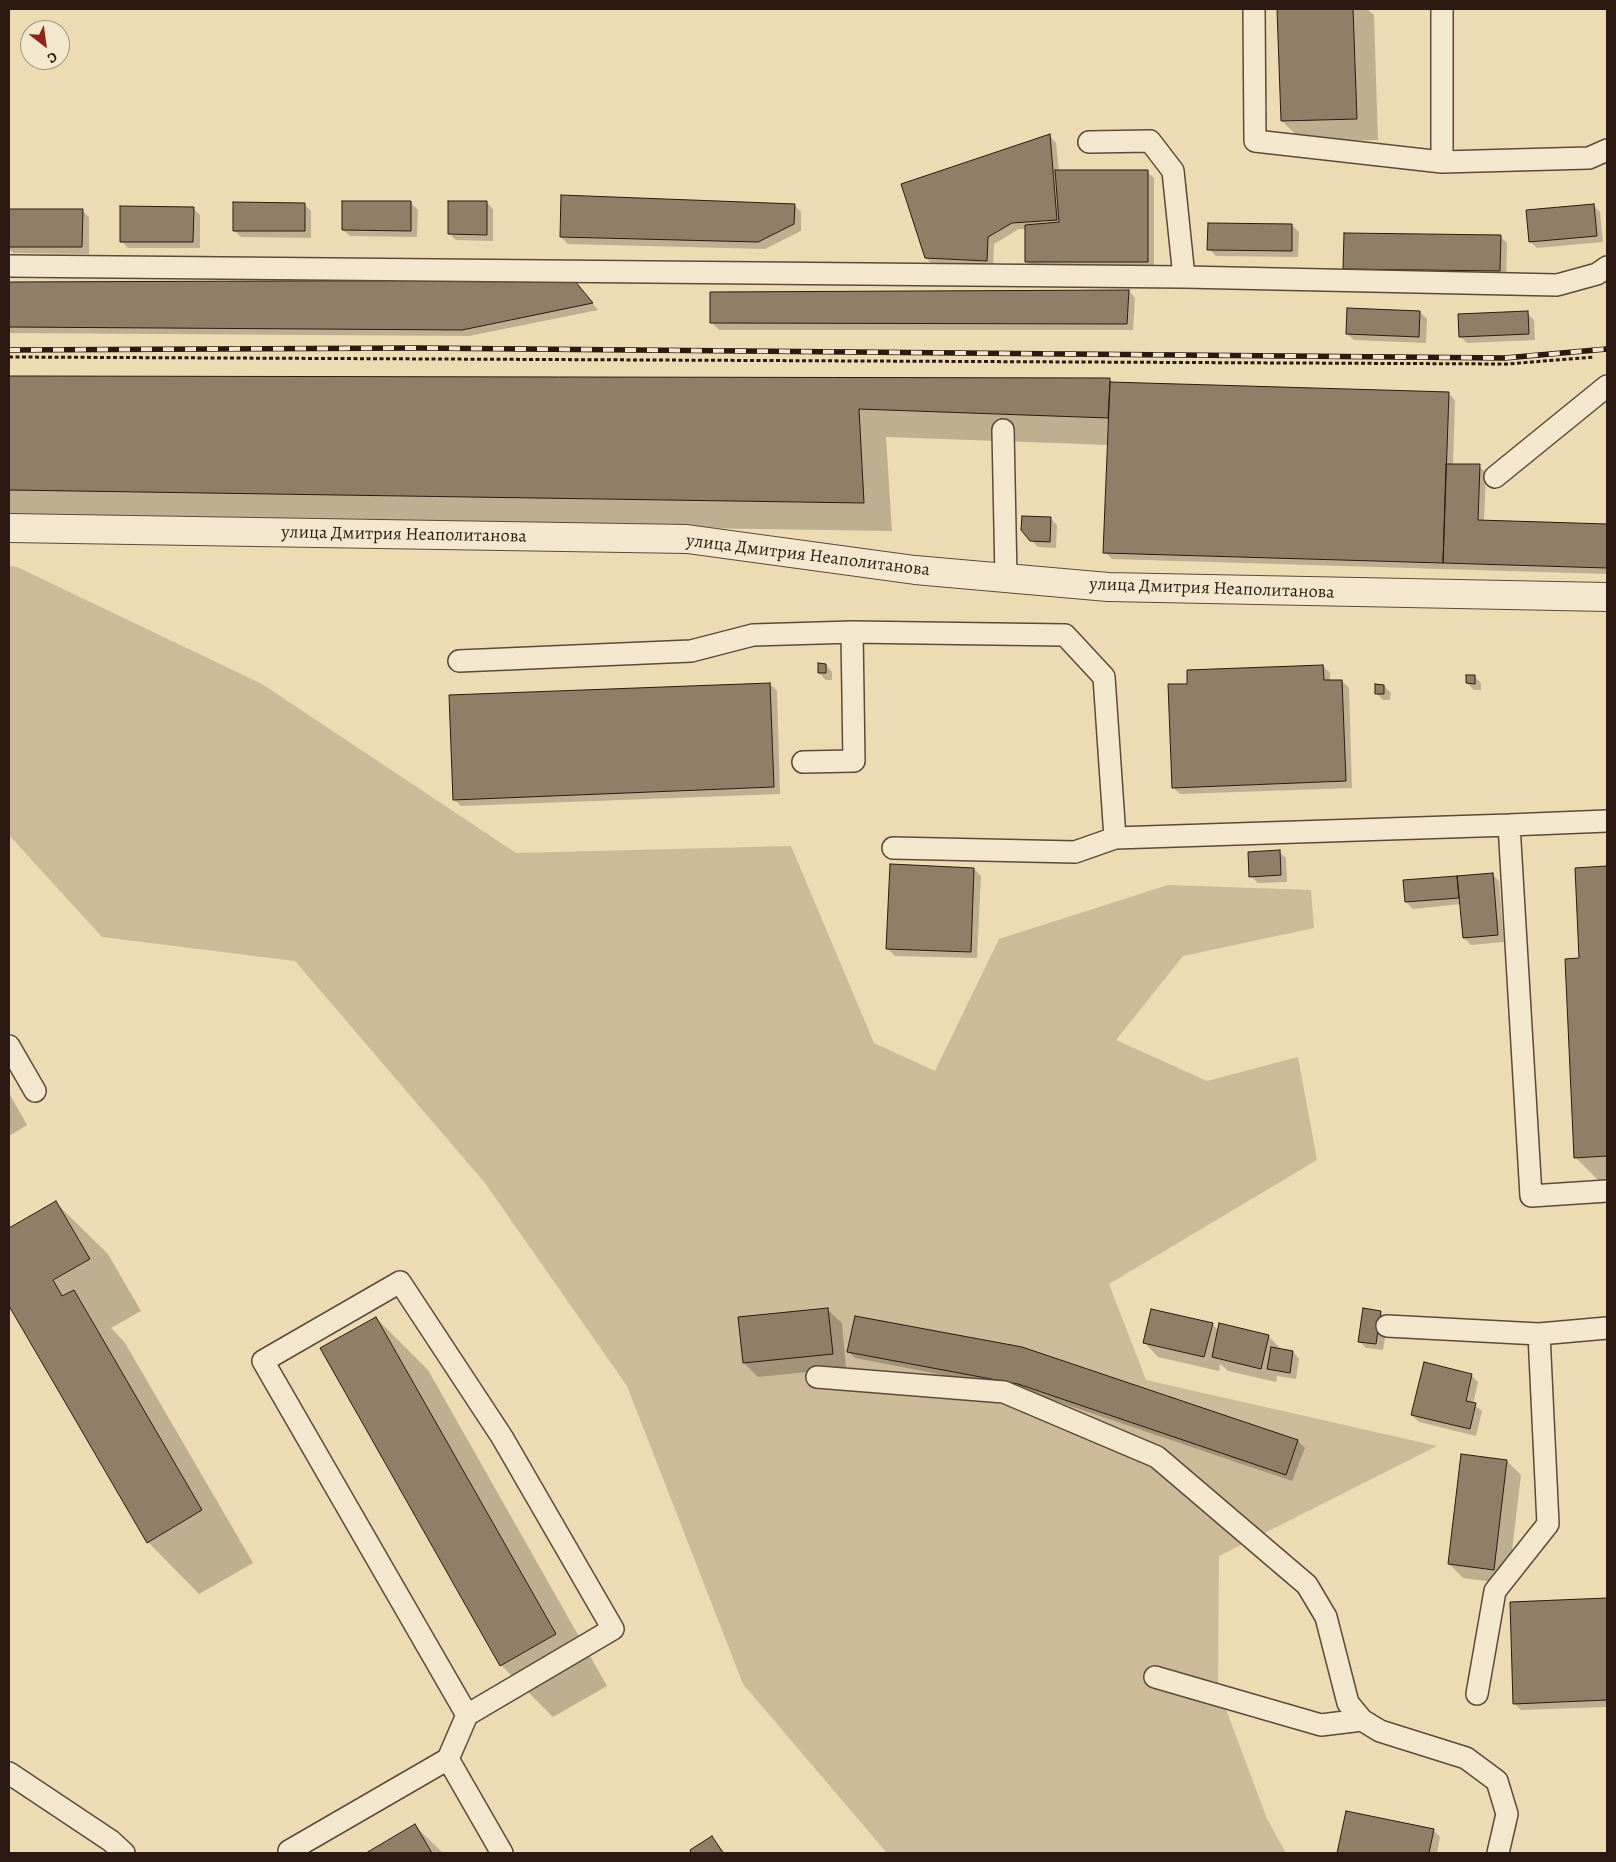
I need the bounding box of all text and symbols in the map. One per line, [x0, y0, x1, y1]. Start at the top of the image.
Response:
north arrow [20, 20, 70, 70]
text: С [44, 47, 61, 68]
street label: улица Дмитрия Неаполитанова [281, 522, 527, 548]
street label: улица Дмитрия Неаполитанова [685, 530, 931, 582]
street label: улица Дмитрия Неаполитанова [1089, 574, 1335, 604]

